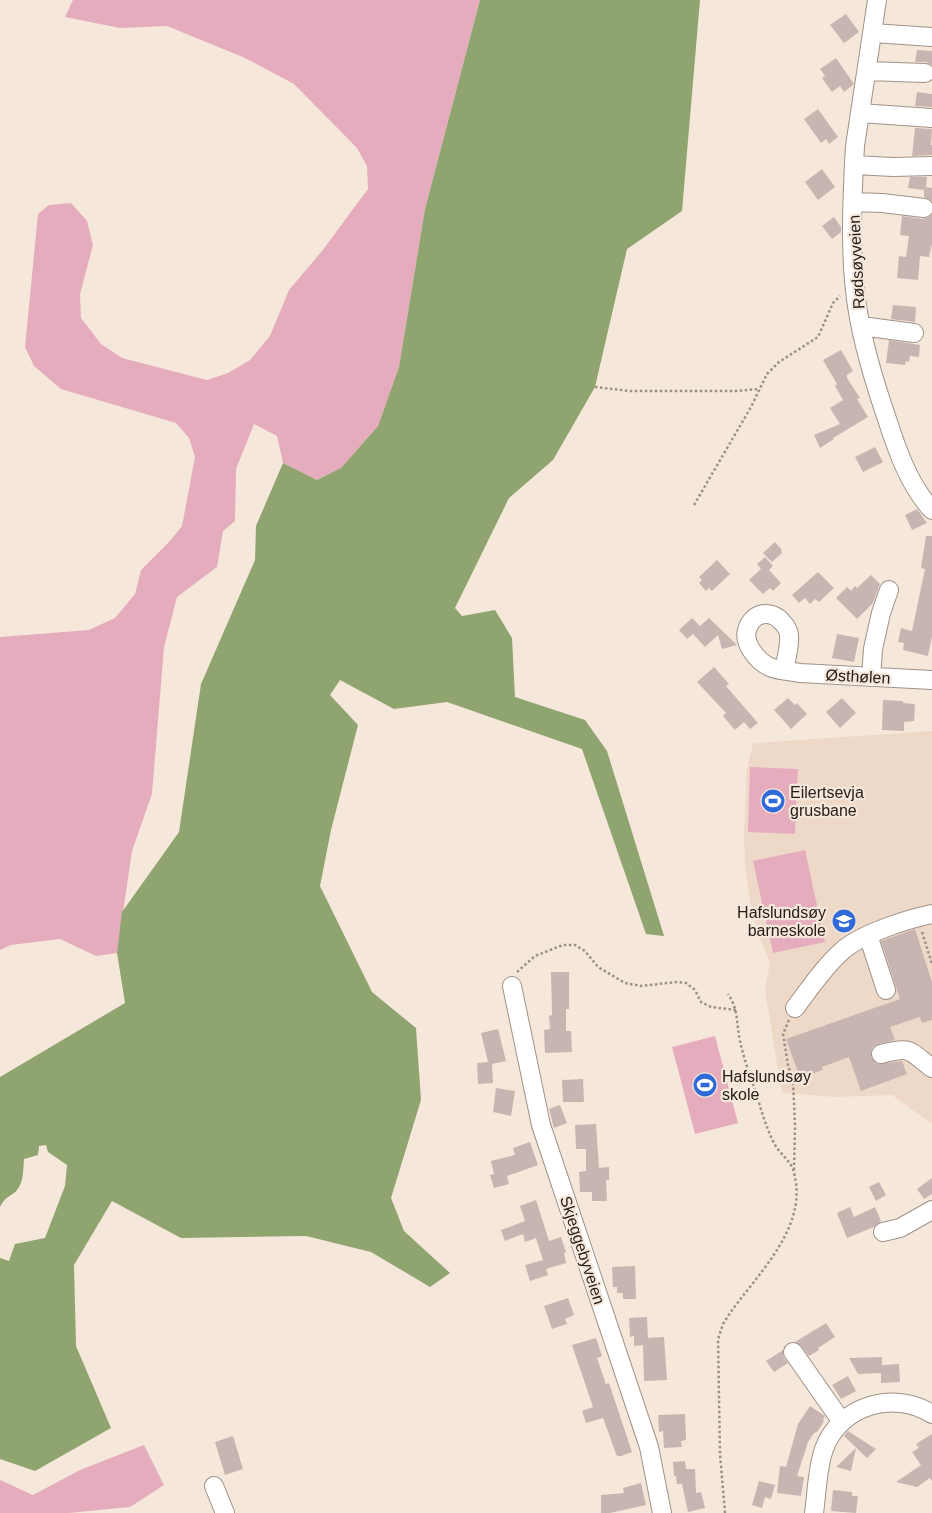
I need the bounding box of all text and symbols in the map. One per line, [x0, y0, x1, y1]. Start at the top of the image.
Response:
street label: Rødsøyveien [846, 214, 867, 309]
street label: Østhølen [825, 666, 891, 687]
place label: Eilertsevja grusbane [790, 784, 864, 819]
sports icon: Eilertsevja grusbane [760, 788, 786, 814]
place label: Hafslundsøy barneskole [737, 904, 826, 939]
school or university icon: Hafslundsøy barneskole [831, 908, 857, 934]
place label: Hafslundsøy skole [722, 1068, 811, 1103]
sports icon: Hafslundsøy skole [692, 1072, 718, 1098]
street label: Skjeggebyveien [557, 1194, 608, 1307]

